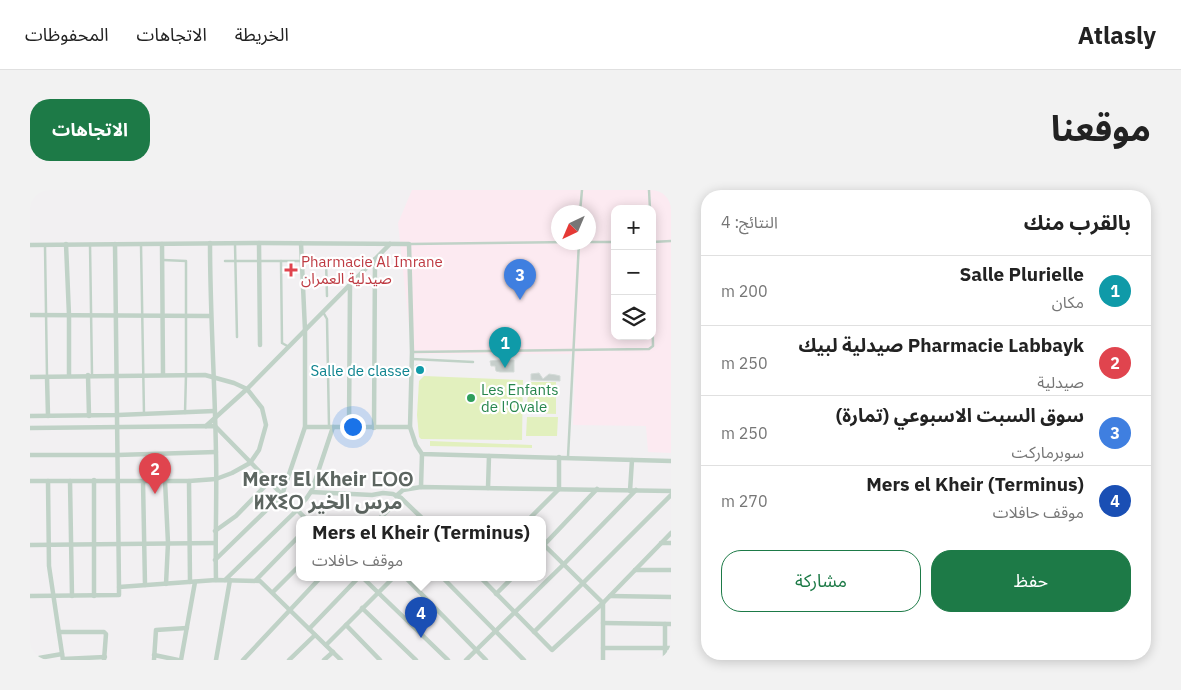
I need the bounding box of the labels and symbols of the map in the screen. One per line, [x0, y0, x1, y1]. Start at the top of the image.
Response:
north arrow [551, 205, 596, 250]
place label: Pharmacie Al Imrane صيدلية العمران [301, 252, 443, 288]
pin: 3 [504, 259, 536, 300]
marker: Pharmacie Al Imrane صيدلية العمران [285, 264, 297, 276]
pin: 1 [489, 327, 521, 368]
place label: Salle de classe [311, 361, 410, 380]
marker: Salle de classe [414, 364, 426, 376]
place label: Les Enfants de l'Ovale [481, 380, 559, 416]
marker: Les Enfants de l'Ovale [465, 392, 477, 404]
your location [340, 414, 366, 440]
pin: 2 [139, 453, 171, 494]
district label: Mers El Kheir ⵎⵔⵙ ⵍⵅⵉⵔ مرس الخير [242, 465, 414, 515]
pin: 4 [405, 597, 437, 638]

